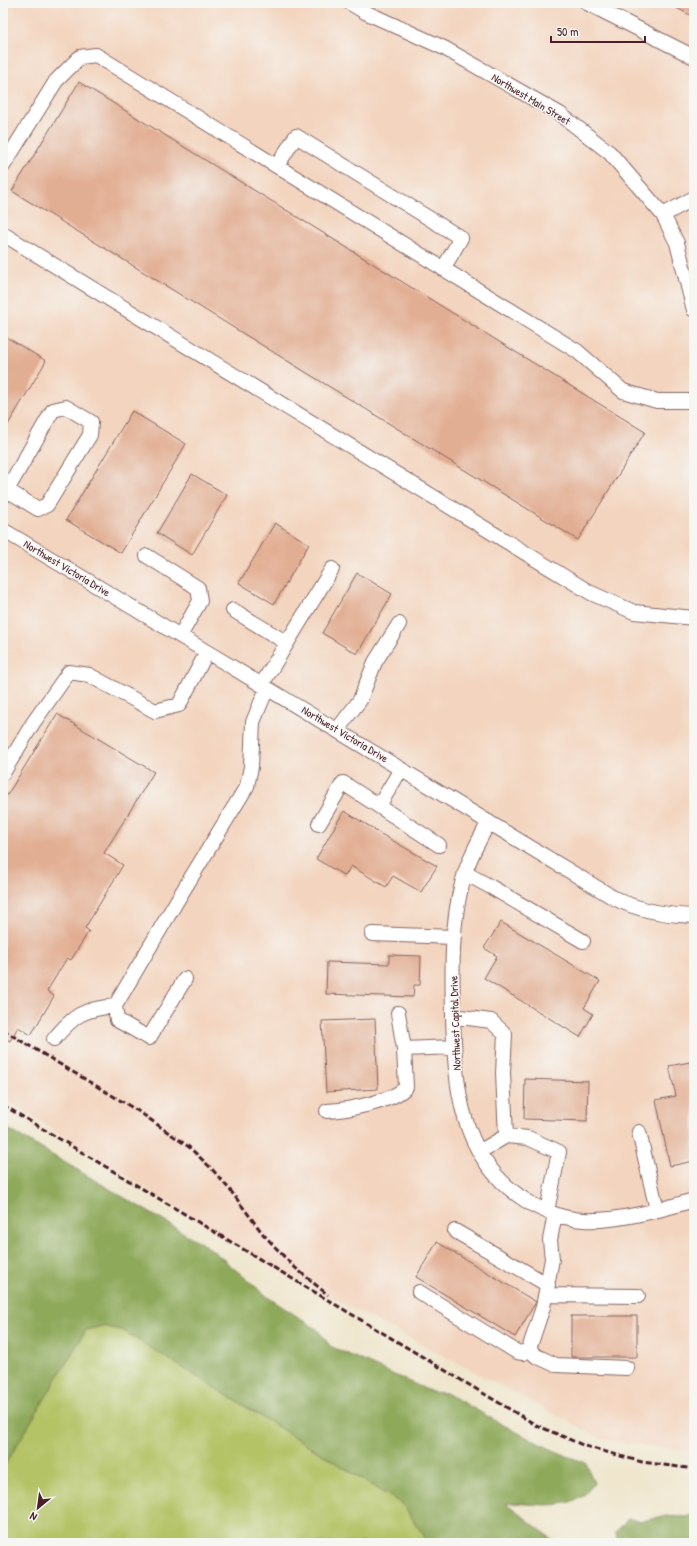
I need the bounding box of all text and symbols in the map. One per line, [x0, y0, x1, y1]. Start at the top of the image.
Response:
scale bar [551, 18, 645, 44]
text: 50 m [557, 23, 578, 40]
street label: Northwest Main Street [489, 70, 573, 128]
street label: Northwest Victoria Drive [21, 537, 113, 600]
street label: Northwest Victoria Drive [299, 703, 391, 766]
street label: Northwest Capital Drive [446, 975, 464, 1071]
north arrow [18, 1488, 58, 1528]
text: N [27, 1509, 39, 1524]

